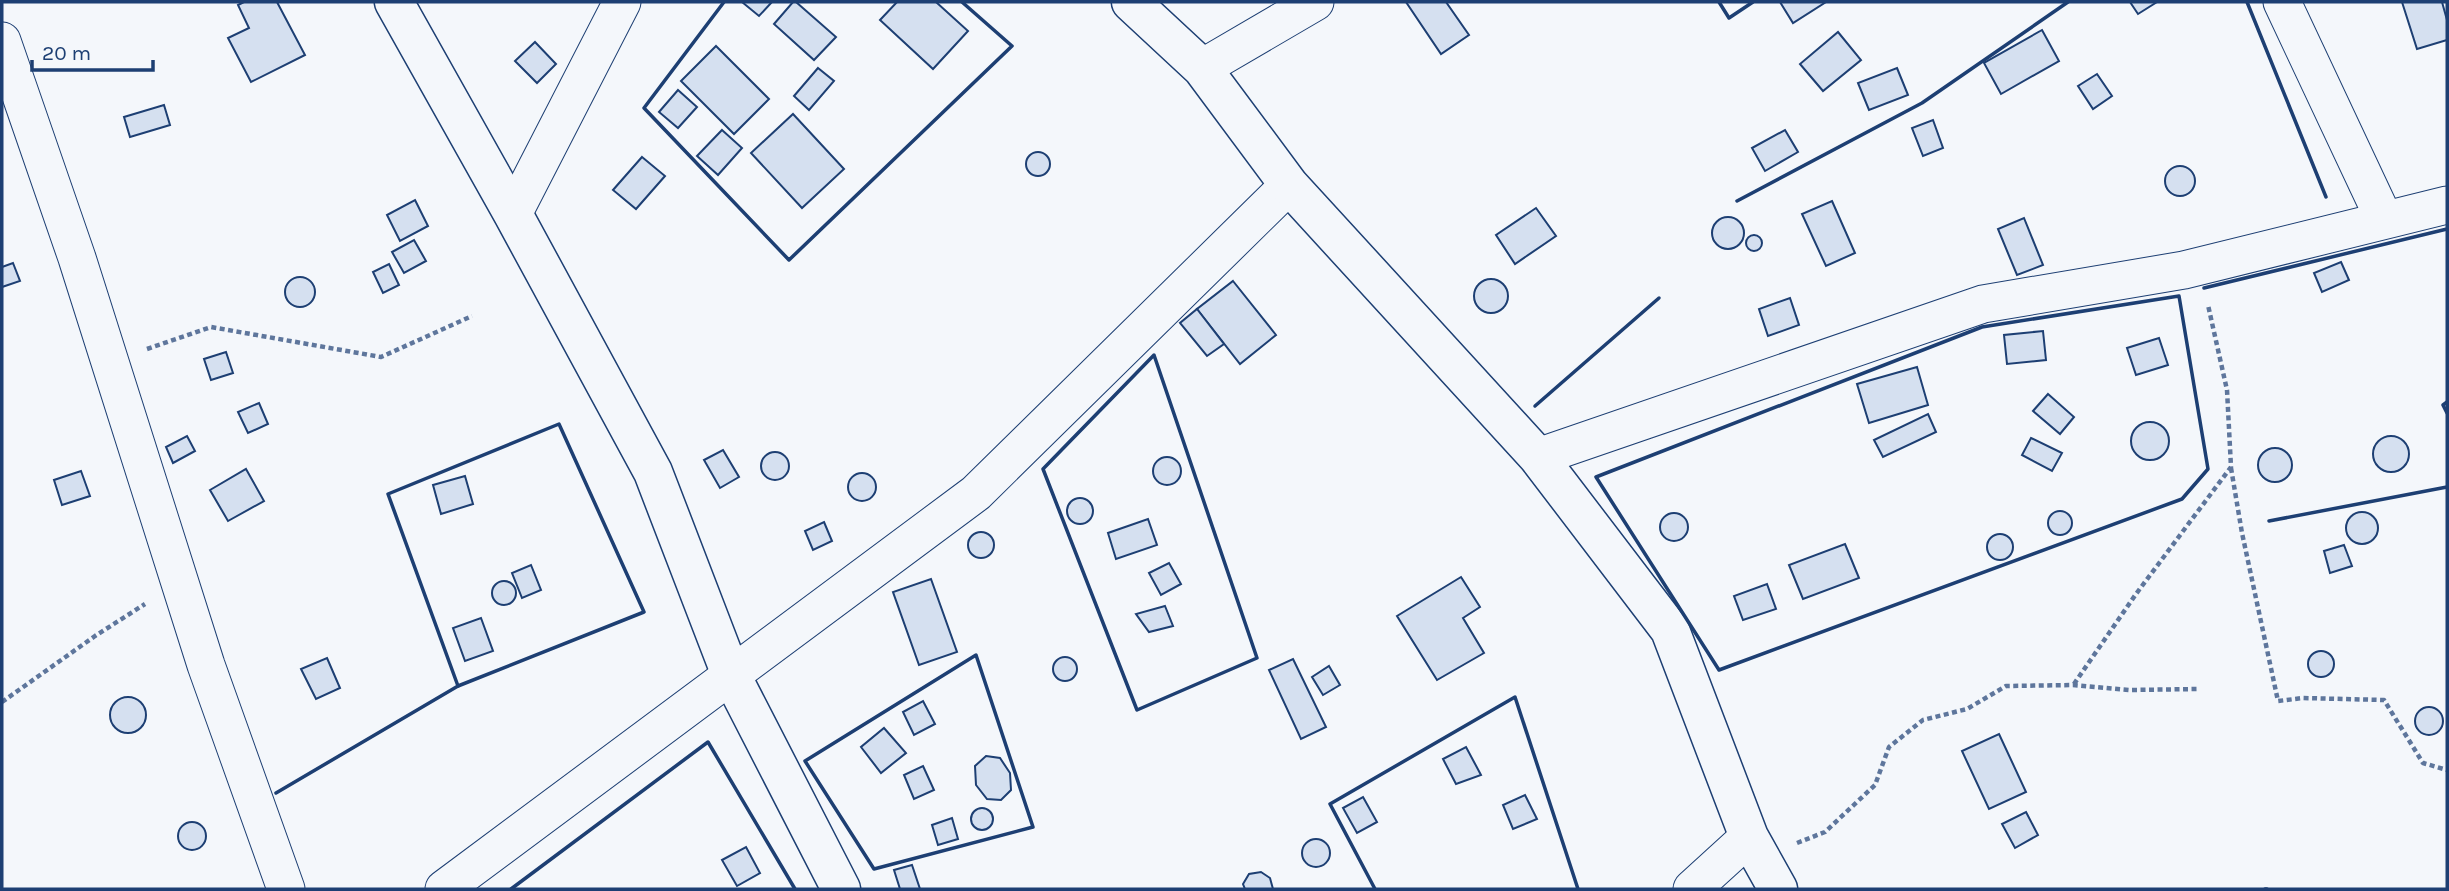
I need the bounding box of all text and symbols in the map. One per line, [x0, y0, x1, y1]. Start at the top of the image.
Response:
scale bar [32, 28, 152, 72]
text: 20 m [42, 41, 91, 65]

